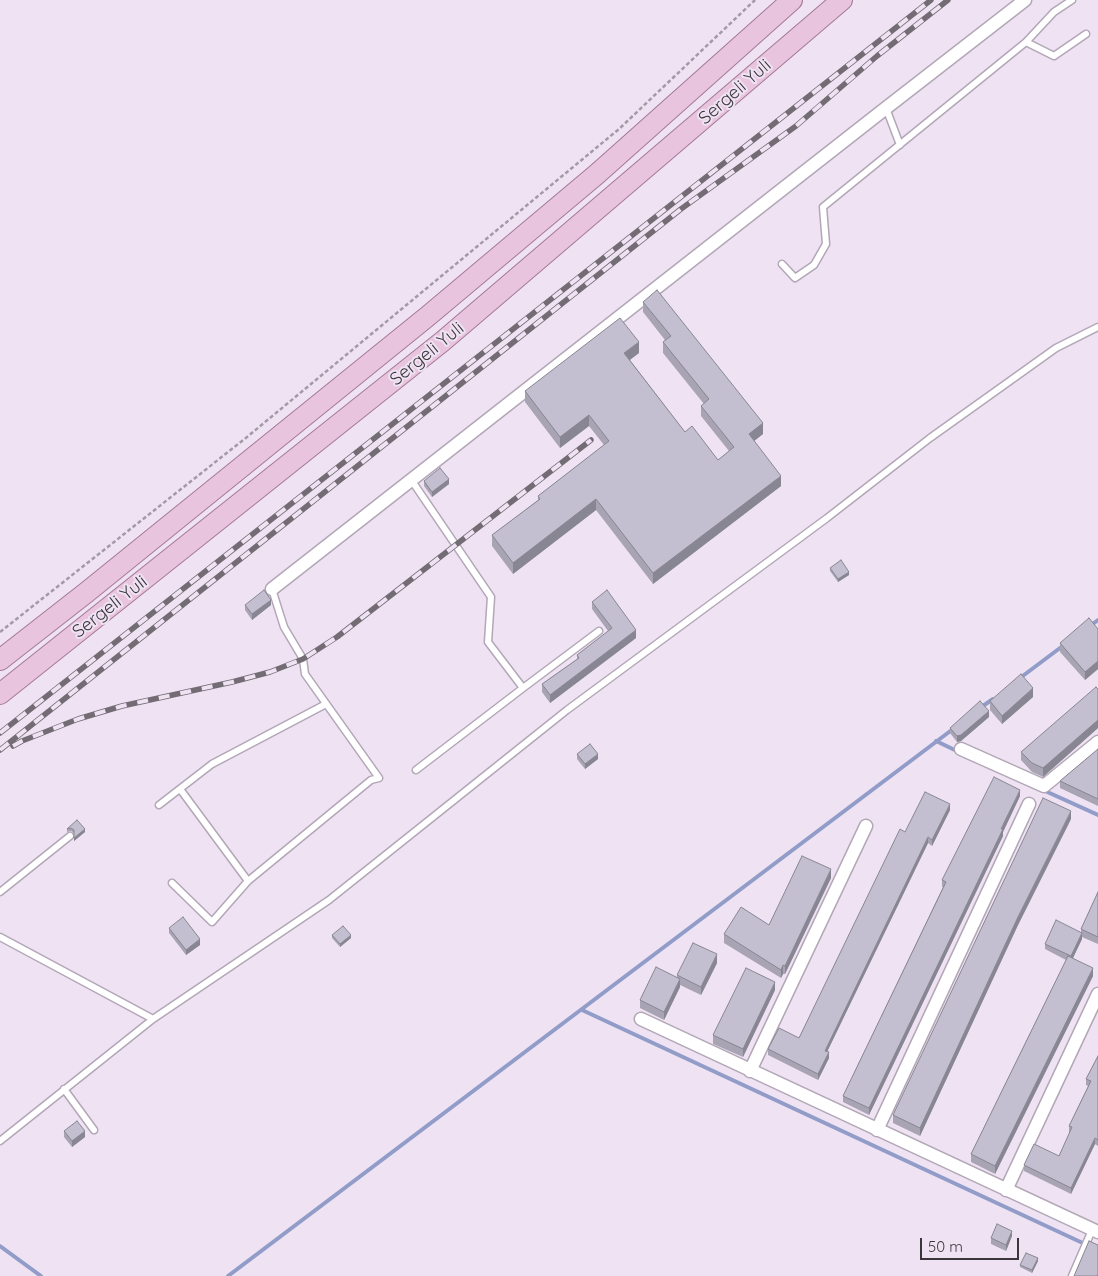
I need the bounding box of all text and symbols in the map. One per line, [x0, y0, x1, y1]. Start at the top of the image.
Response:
street label: Sergeli Yuli [694, 55, 776, 129]
street label: Sergeli Yuli [386, 318, 468, 390]
street label: Sergeli Yuli [68, 571, 152, 643]
scale bar [923, 1228, 1022, 1260]
text: 50 m [928, 1237, 963, 1256]

